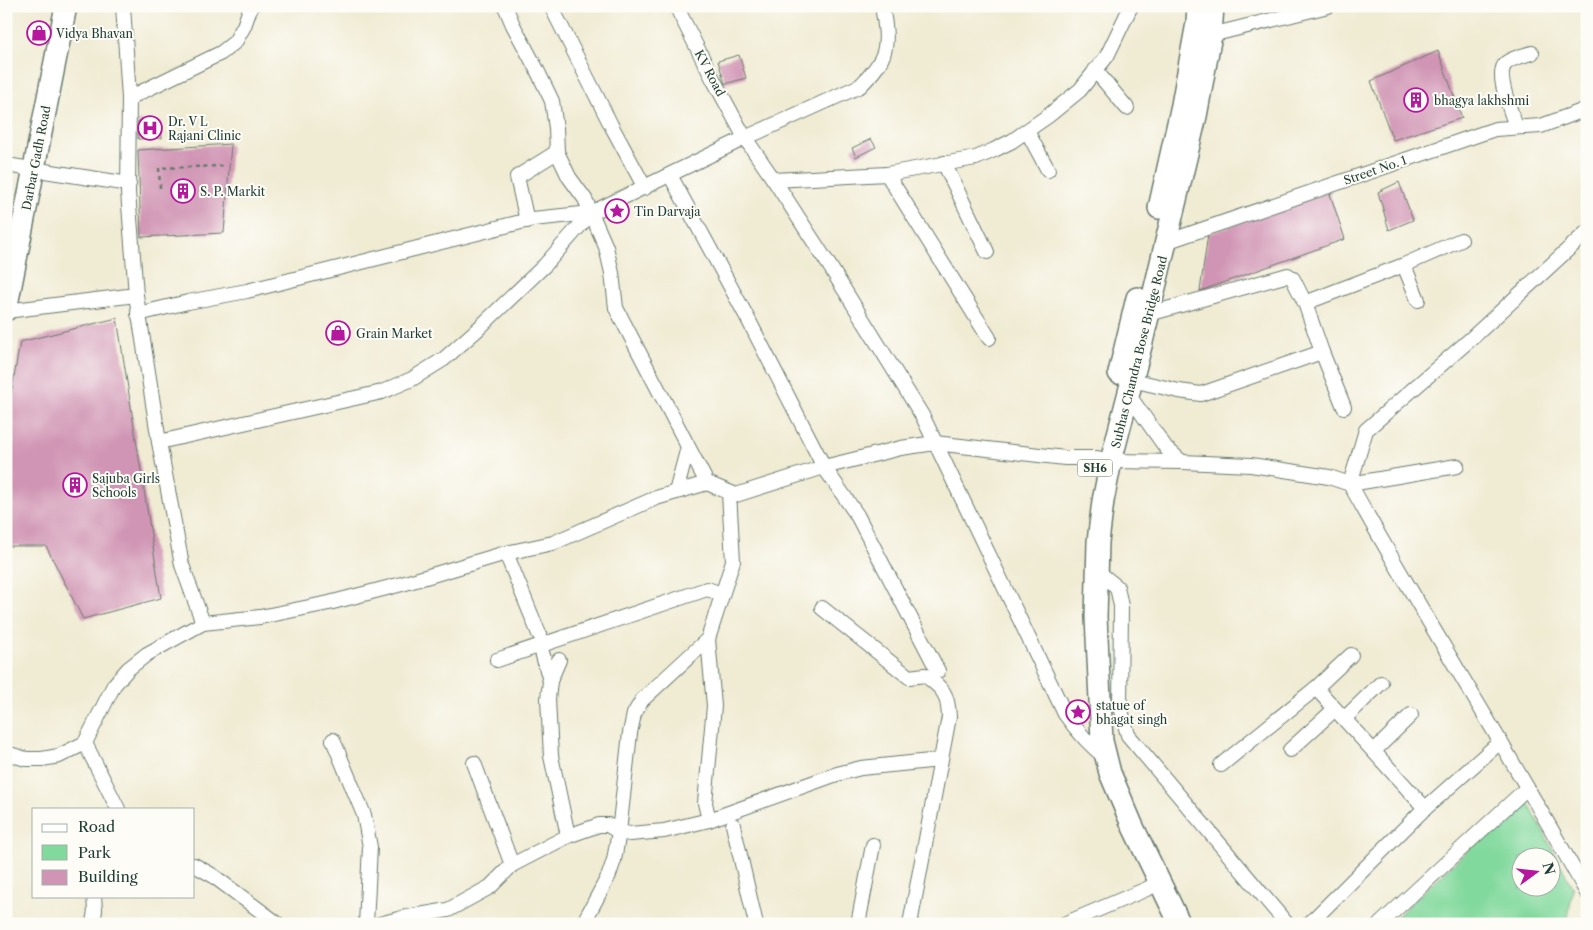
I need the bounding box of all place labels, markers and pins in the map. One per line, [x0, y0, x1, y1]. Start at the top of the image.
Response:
shop icon: Vidya Bhavan [26, 20, 52, 46]
place label: Vidya Bhavan [55, 26, 134, 41]
building icon: bhagya lakhshmi [1403, 87, 1429, 113]
place label: bhagya lakhshmi [1434, 93, 1529, 108]
place label: Dr. V L Rajani Clinic [168, 114, 241, 143]
hospital icon: Dr. V L Rajani Clinic [137, 115, 163, 141]
building icon: S. P. Markit [170, 178, 196, 204]
place label: S. P. Markit [200, 184, 266, 199]
place icon: Tin Darvaja [604, 198, 630, 224]
place label: Tin Darvaja [634, 204, 701, 219]
shop icon: Grain Market [325, 320, 351, 346]
place label: Grain Market [356, 326, 433, 341]
place label: Sajuba Girls Schools [92, 471, 160, 500]
building icon: Sajuba Girls Schools [62, 472, 88, 498]
place label: statue of bhagat singh [1096, 698, 1168, 727]
place icon: statue of bhagat singh [1065, 699, 1091, 725]

